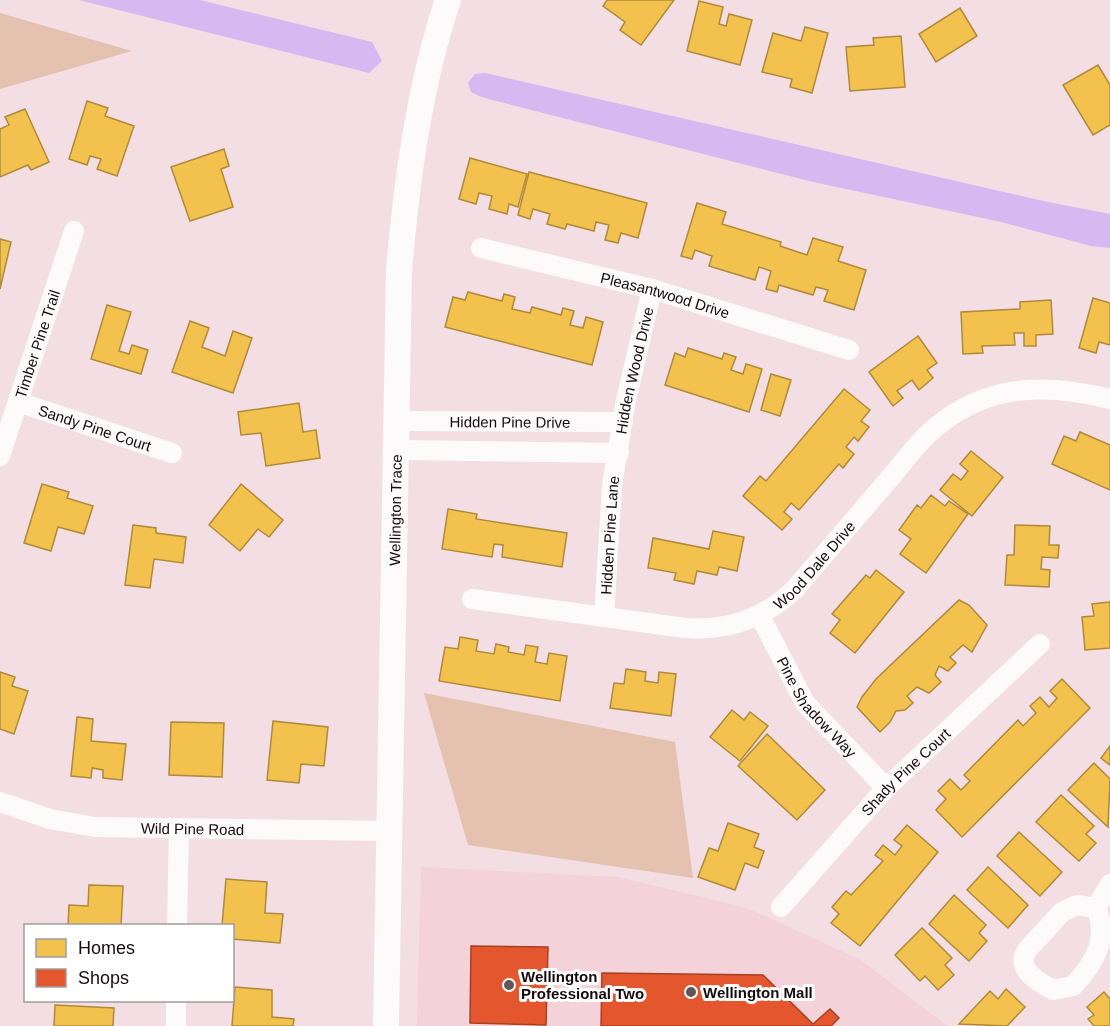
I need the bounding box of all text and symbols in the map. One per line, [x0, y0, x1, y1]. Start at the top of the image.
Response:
street label: Pleasantwood Drive [599, 268, 732, 321]
street label: Timber Pine Trail [11, 288, 63, 400]
street label: Hidden Wood Drive [612, 305, 656, 435]
street label: Sandy Pine Court [36, 401, 154, 454]
street label: Hidden Pine Drive [449, 413, 571, 430]
street label: Wellington Trace [385, 454, 404, 566]
street label: Hidden Pine Lane [597, 474, 622, 595]
street label: Wood Dale Drive [770, 517, 858, 612]
street label: Pine Shadow Way [774, 654, 861, 761]
street label: Shady Pine Court [857, 724, 954, 819]
street label: Wild Pine Road [141, 819, 244, 838]
legend [24, 924, 234, 1002]
text: Homes [78, 938, 135, 958]
text: Shops [78, 968, 129, 988]
place label: Wellington Professional Two [521, 968, 644, 1002]
marker: Wellington Professional Two [502, 978, 516, 992]
place label: Wellington Mall [703, 984, 813, 1001]
marker: Wellington Mall [684, 985, 698, 999]

